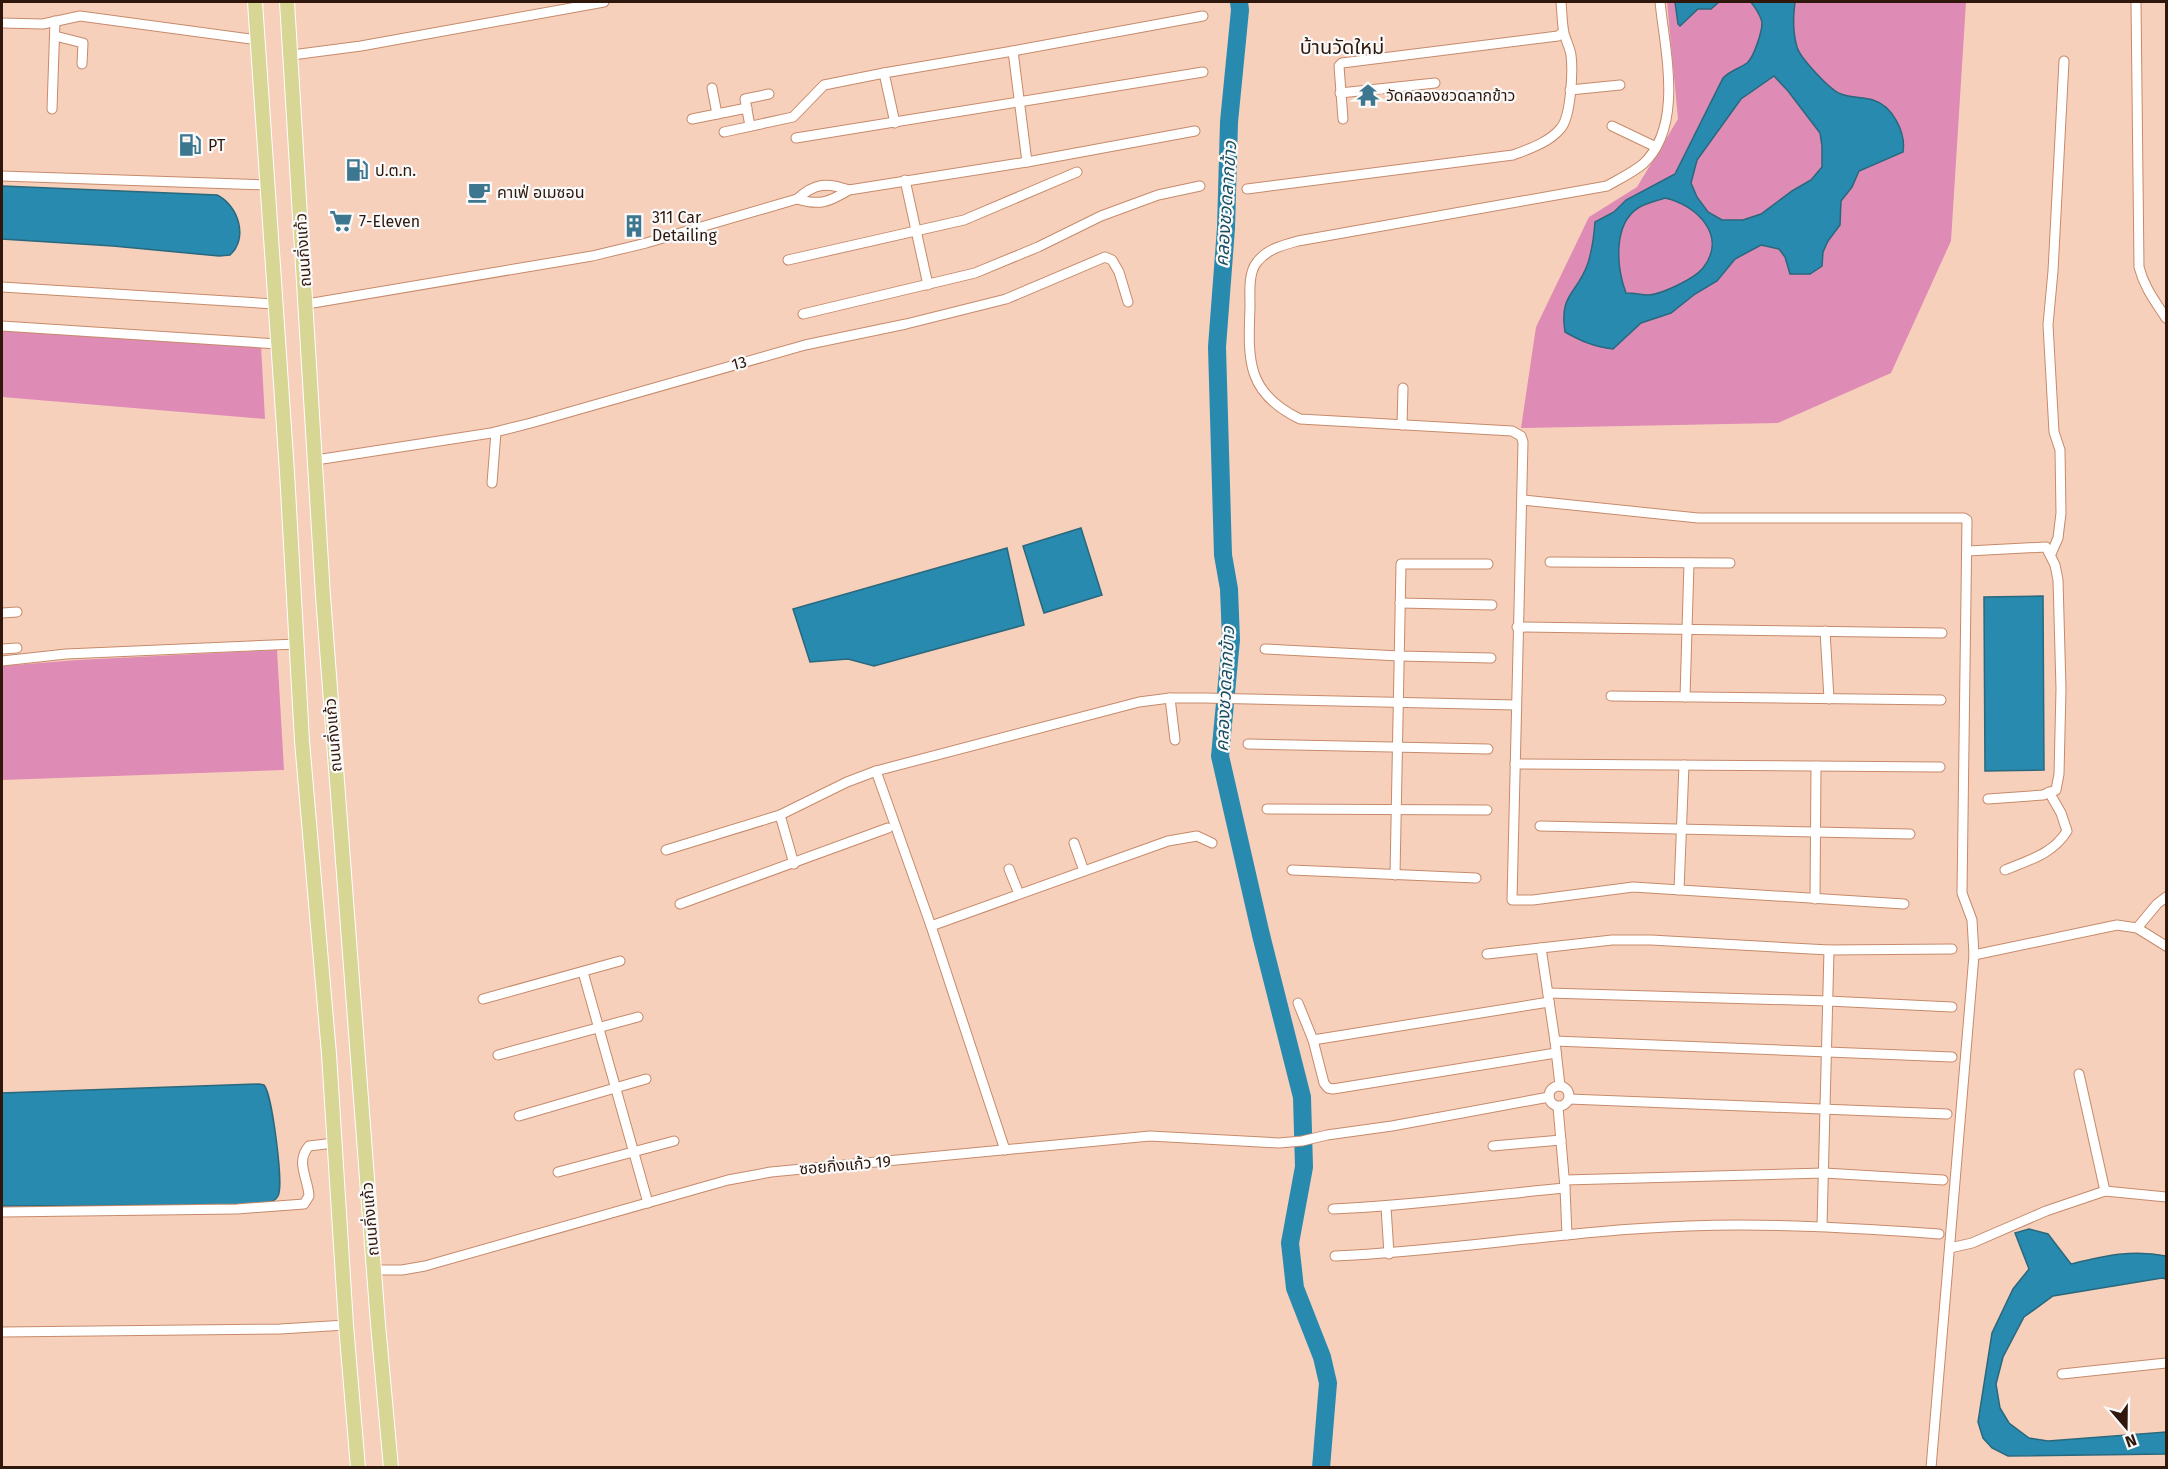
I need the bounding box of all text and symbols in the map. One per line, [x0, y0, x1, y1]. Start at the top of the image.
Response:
district label: บ้านวัดใหม่ [1300, 35, 1384, 59]
temple icon: วัดคลองชวดลากข้าว [1355, 82, 1381, 108]
place label: วัดคลองชวดลากข้าว [1386, 86, 1515, 105]
fuel station icon: PT [177, 132, 203, 158]
place label: PT [208, 136, 226, 155]
water label: คลองชวดลากข้าว [1211, 139, 1241, 267]
fuel station icon: ป.ต.ท. [344, 157, 370, 183]
place label: ป.ต.ท. [375, 161, 416, 180]
cafe icon: คาเฟ่ อเมซอน [466, 179, 492, 205]
place label: คาเฟ่ อเมซอน [497, 183, 585, 202]
supermarket icon: 7-Eleven [328, 208, 354, 234]
place label: 311 Car Detailing [652, 208, 717, 245]
street label: ถนนกิ่งแก้ว [290, 212, 315, 288]
place label: 7-Eleven [359, 212, 420, 231]
building icon: 311 Car Detailing [621, 213, 647, 239]
street label: 13 [729, 352, 749, 374]
water label: คลองชวดลากข้าว [1211, 625, 1239, 752]
street label: ถนนกิ่งแก้ว [319, 697, 346, 773]
street label: ซอยกิ่งแก้ว 19 [798, 1150, 892, 1178]
street label: ถนนกิ่งแก้ว [356, 1181, 383, 1257]
north arrow [2096, 1397, 2156, 1457]
text: N [2123, 1430, 2139, 1451]

